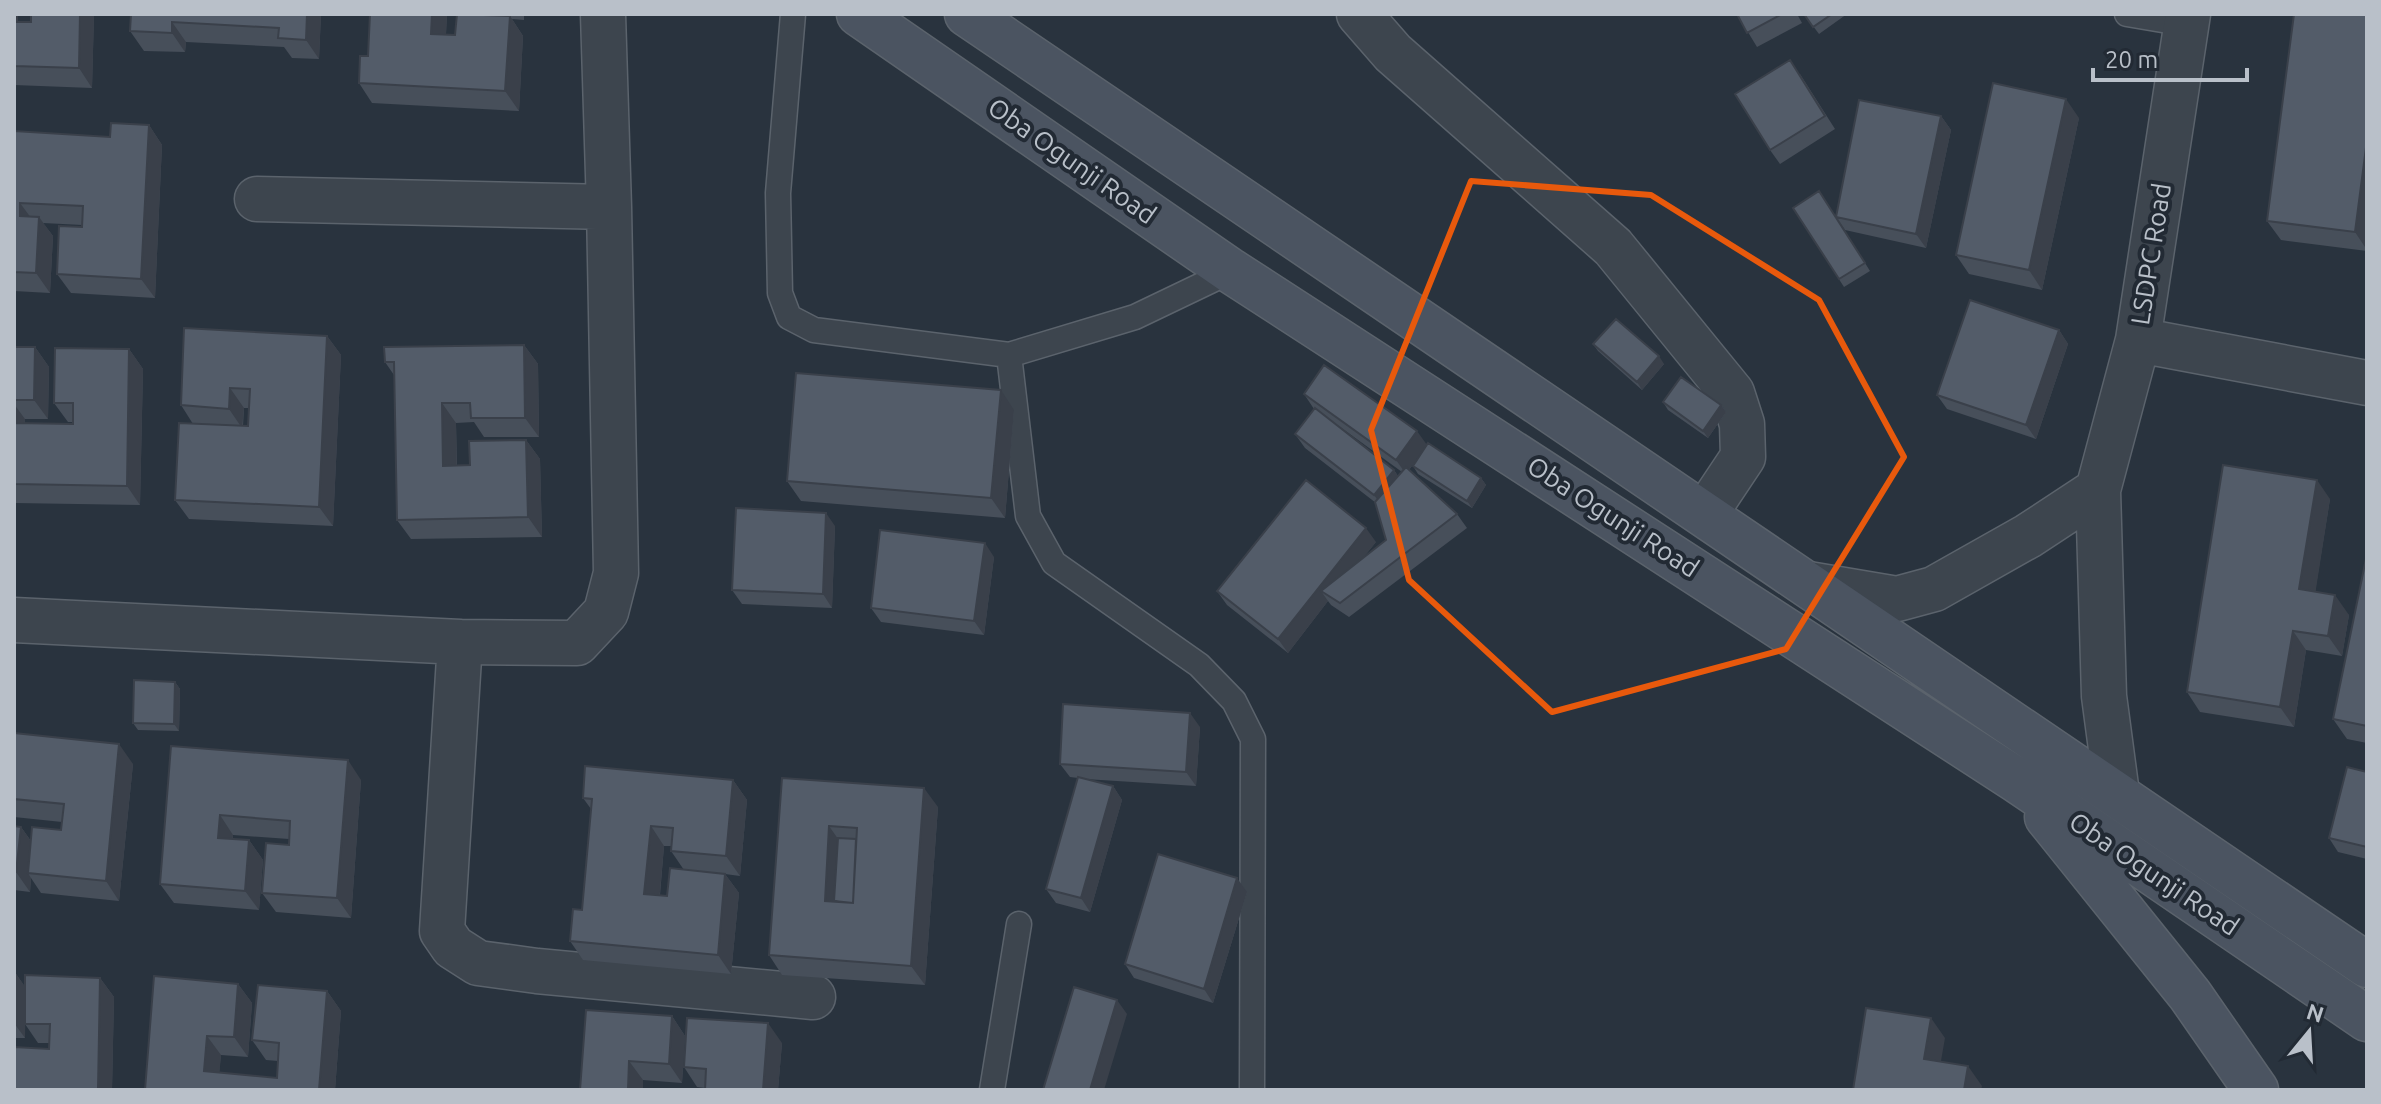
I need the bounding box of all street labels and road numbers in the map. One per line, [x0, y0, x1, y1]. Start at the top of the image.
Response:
street label: Oba Ogunji Road [983, 92, 1162, 229]
street label: LSDPC Road [2125, 181, 2176, 327]
street label: Oba Ogunji Road [1522, 450, 1704, 583]
street label: Oba Ogunji Road [2064, 806, 2244, 941]

